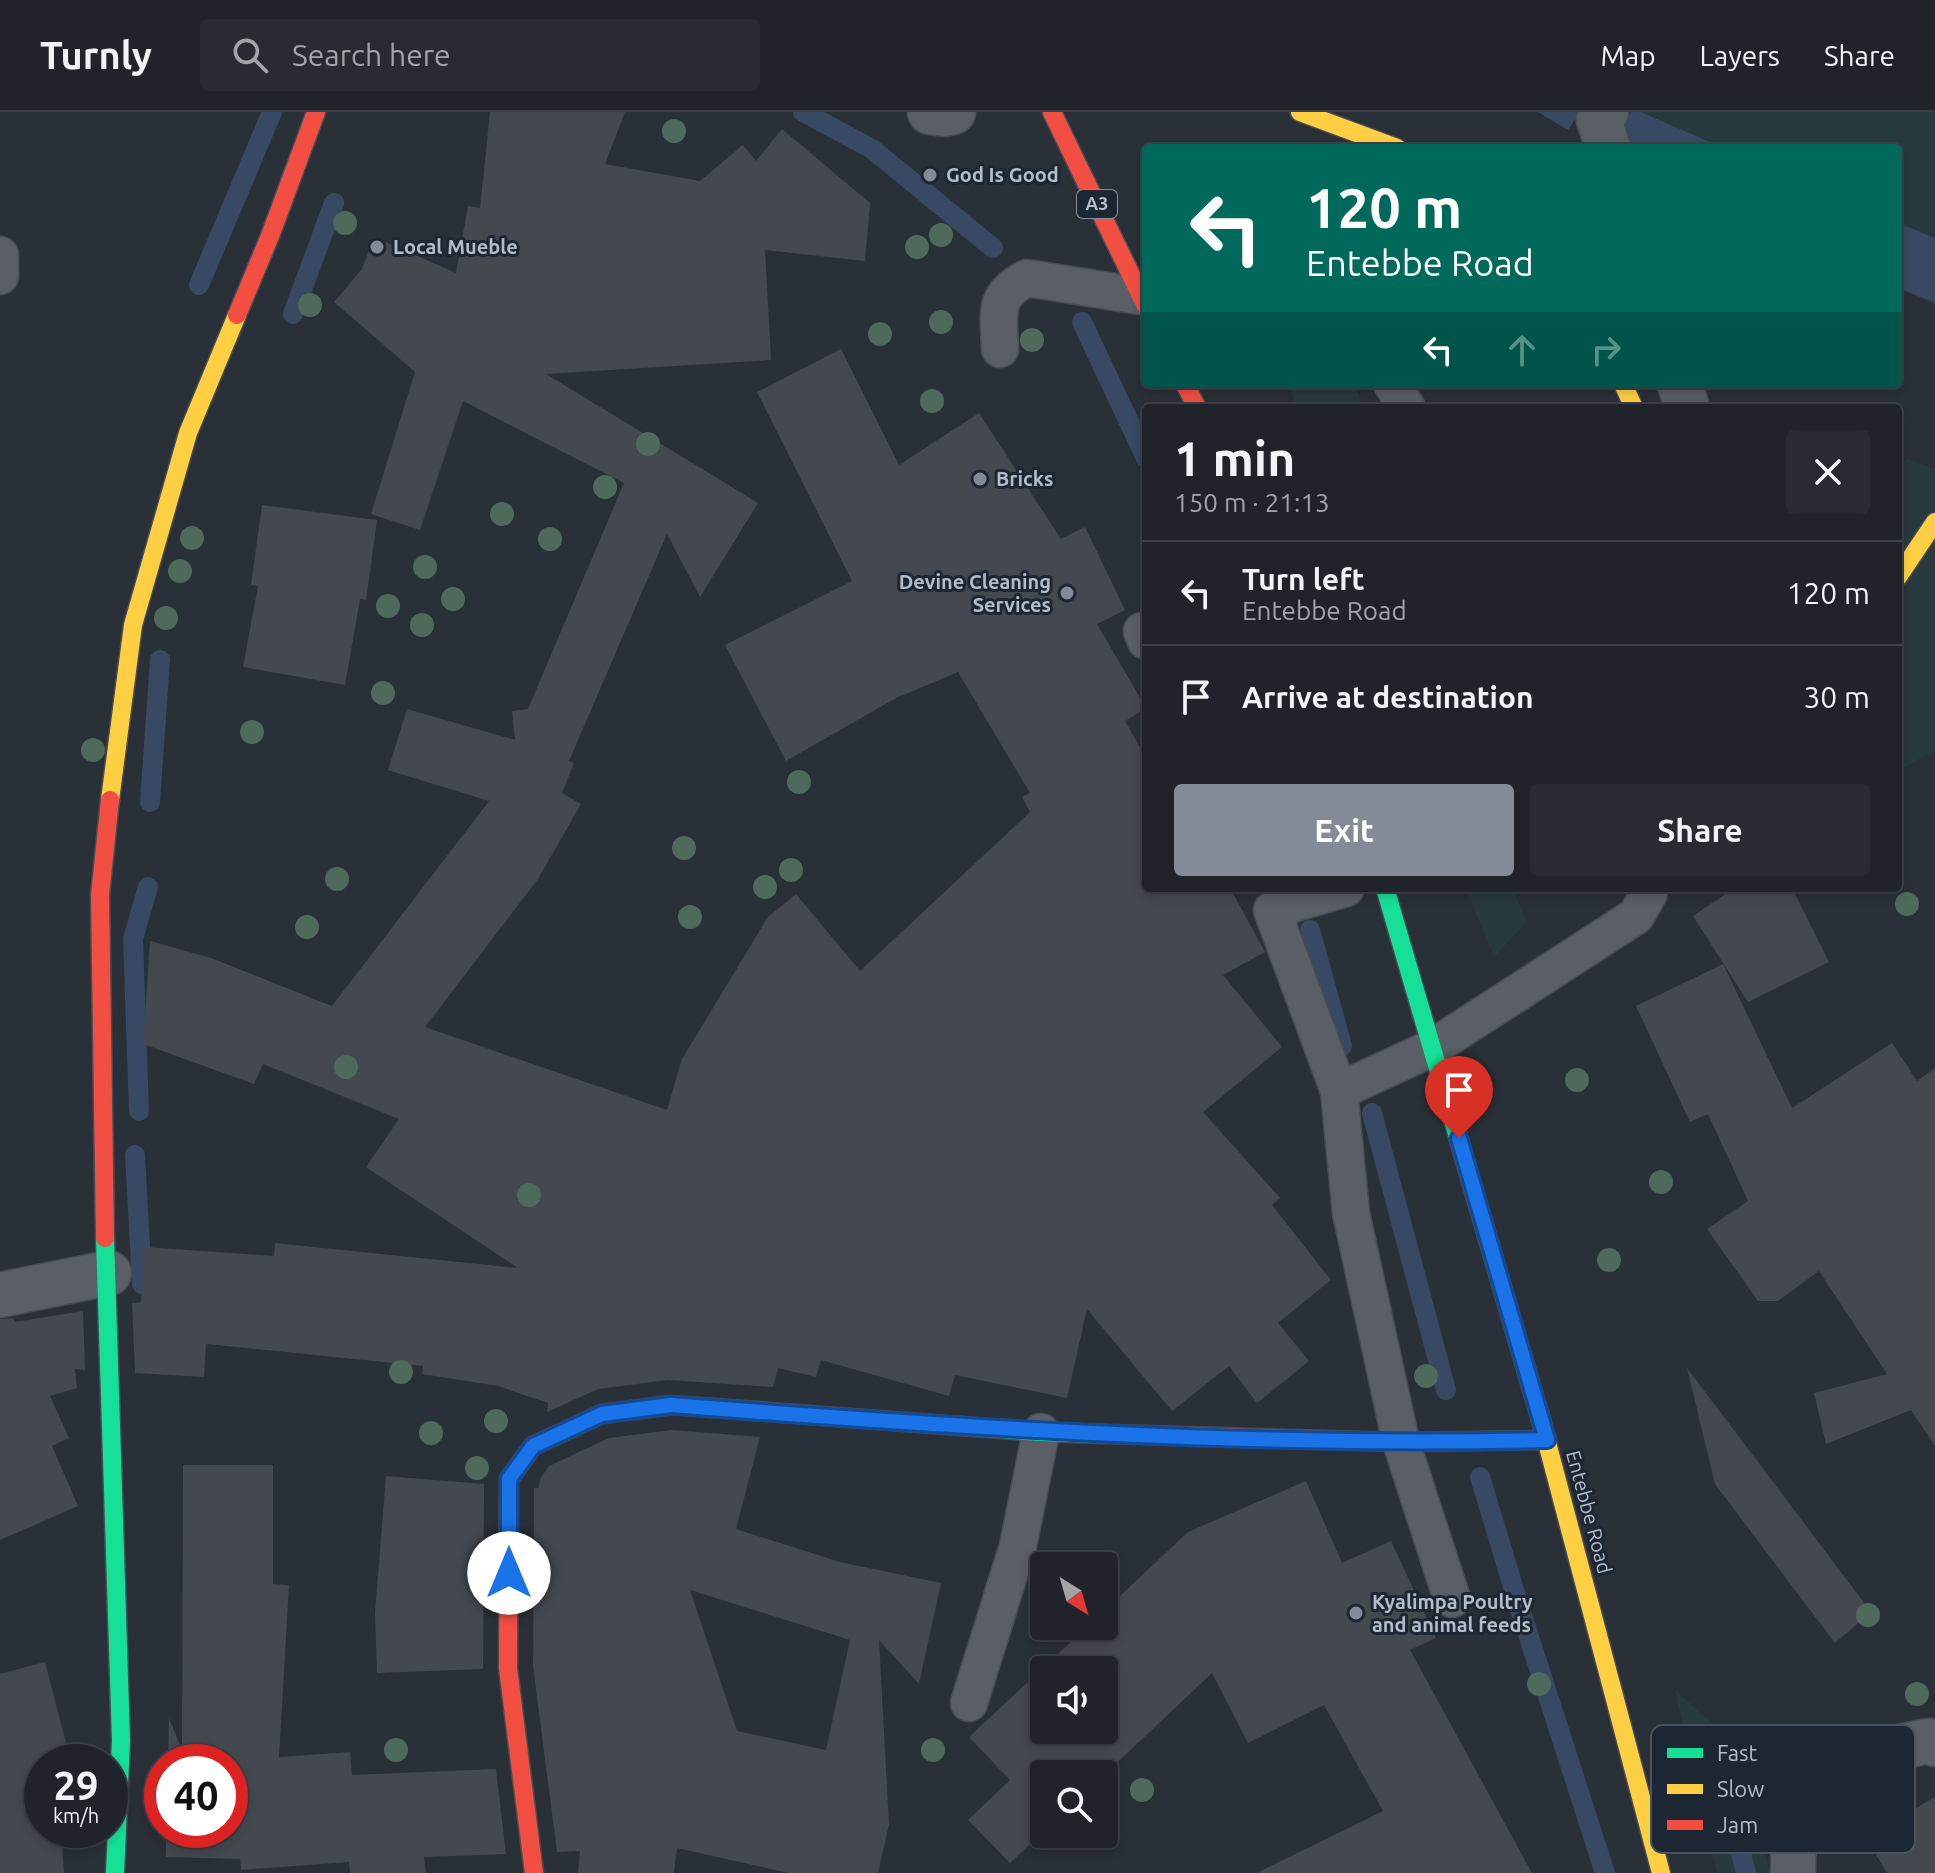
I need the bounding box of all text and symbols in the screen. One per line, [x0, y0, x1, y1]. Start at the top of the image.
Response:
search box [200, 19, 760, 91]
icon: search [228, 33, 272, 77]
text: Turnly [40, 34, 152, 76]
text: Search here [292, 38, 451, 72]
text: Map [1600, 40, 1656, 71]
text: Layers [1700, 40, 1780, 71]
text: Share [1824, 40, 1895, 71]
place label: God Is Good [946, 163, 1059, 186]
marker: God Is Good [921, 166, 939, 184]
icon: left [1174, 176, 1278, 280]
text: 120 m [1306, 176, 1462, 239]
road number: A3 [1077, 190, 1117, 218]
place label: Local Mueble [393, 235, 518, 258]
marker: Local Mueble [368, 238, 386, 256]
text: Entebbe Road [1306, 242, 1534, 283]
icon: left [1416, 328, 1460, 372]
icon: ahead [1500, 328, 1544, 372]
icon: right [1584, 328, 1628, 372]
button: close [1786, 430, 1870, 514]
text: 1 min [1174, 431, 1295, 485]
place label: Bricks [996, 467, 1054, 490]
marker: Bricks [971, 470, 989, 488]
text: 150 m · 21:13 [1174, 488, 1330, 517]
text: Turn left [1242, 562, 1364, 596]
place label: Devine Cleaning Services [899, 570, 1051, 616]
icon: left [1174, 571, 1218, 615]
text: 120 m [1786, 576, 1870, 610]
marker: Devine Cleaning Services [1058, 584, 1076, 602]
text: Entebbe Road [1242, 596, 1407, 625]
icon: arrive [1174, 675, 1218, 719]
text: Arrive at destination [1242, 680, 1534, 714]
text: 30 m [1803, 680, 1870, 714]
button: Exit [1174, 784, 1514, 876]
button: Share [1530, 784, 1870, 876]
pin [1425, 1056, 1493, 1138]
icon: arrive [1437, 1068, 1481, 1112]
street label: Entebbe Road [1562, 1448, 1617, 1576]
position arrow [467, 1531, 551, 1615]
north arrow [1030, 1552, 1118, 1640]
map controls [1030, 1552, 1118, 1848]
place label: Kyalimpa Poultry and animal feeds [1372, 1590, 1533, 1636]
marker: Kyalimpa Poultry and animal feeds [1347, 1604, 1365, 1622]
button: sound [1030, 1656, 1118, 1744]
legend [1651, 1725, 1915, 1853]
text: Fast [1717, 1740, 1758, 1765]
speed limit sign: 40 [144, 1744, 248, 1848]
button: search [1030, 1760, 1118, 1848]
text: 29 [53, 1763, 99, 1808]
text: Slow [1717, 1776, 1764, 1801]
text: km/h [53, 1804, 99, 1827]
text: Jam [1717, 1812, 1758, 1837]

